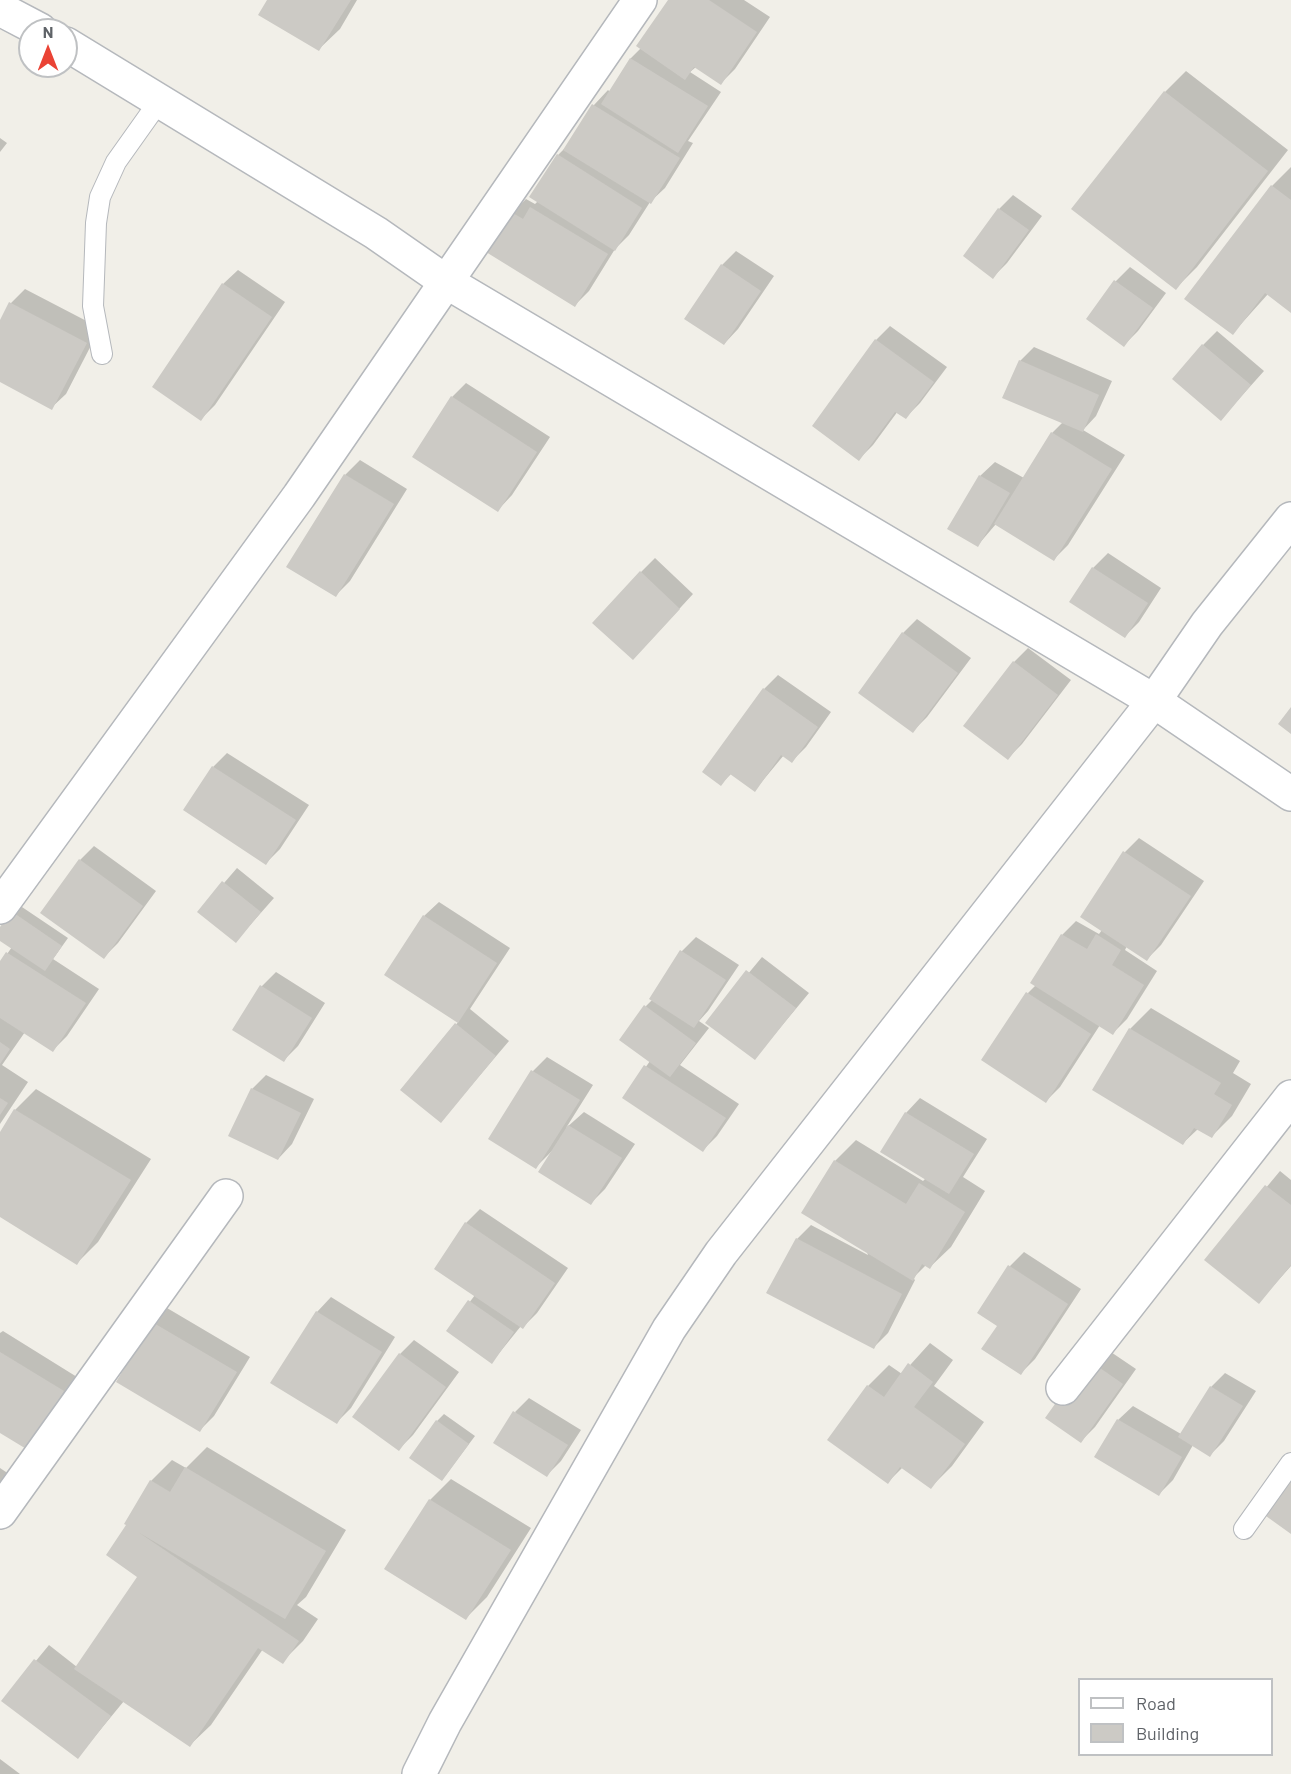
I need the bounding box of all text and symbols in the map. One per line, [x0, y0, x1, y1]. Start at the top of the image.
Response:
north arrow [18, 18, 78, 78]
text: N [43, 22, 53, 41]
legend [1078, 1678, 1273, 1756]
text: Road [1136, 1692, 1176, 1714]
text: Building [1136, 1722, 1199, 1744]

